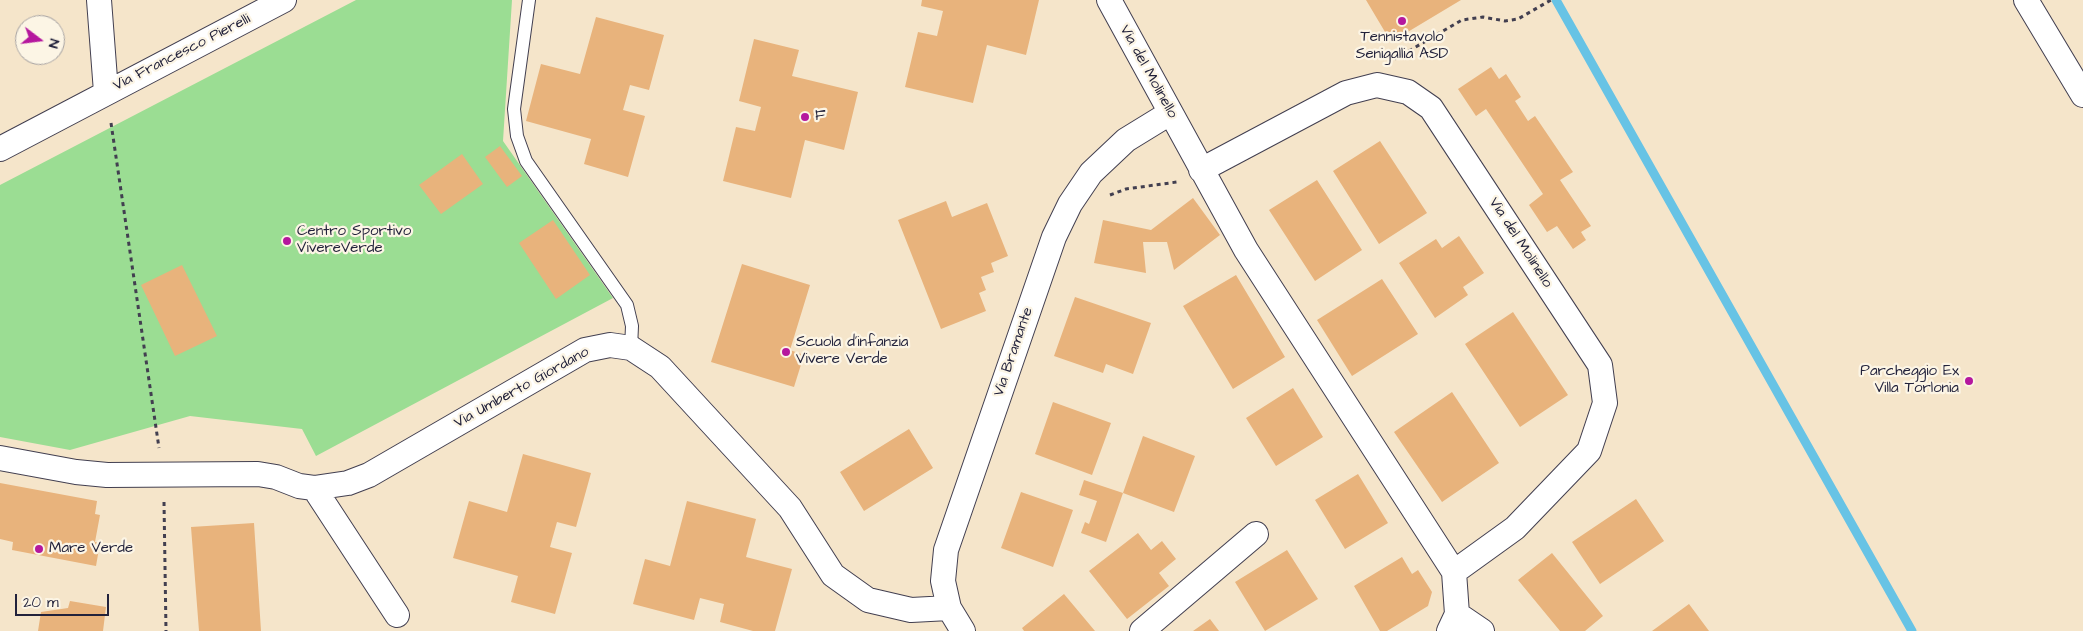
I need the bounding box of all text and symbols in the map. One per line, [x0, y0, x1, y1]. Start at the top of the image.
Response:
street label: Via Francesco Pierelli [110, 11, 254, 95]
north arrow [15, 15, 65, 65]
marker: Tennistavolo Senigallia ASD [1396, 15, 1408, 27]
street label: Via del Molinello [1115, 22, 1181, 122]
place label: Tennistavolo Senigallia ASD [1356, 29, 1448, 64]
text: N [43, 37, 64, 50]
place label: F [815, 108, 825, 126]
marker: F [799, 111, 811, 123]
street label: Via del Molinello [1484, 195, 1556, 291]
place label: Centro Sportivo VivereVerde [297, 223, 411, 258]
marker: Centro Sportivo VivereVerde [281, 235, 293, 247]
street label: Via Bramante [990, 305, 1038, 399]
place label: Scuola d'infanzia Vivere Verde [796, 334, 908, 369]
street label: Via Umberto Giordano [451, 343, 593, 433]
marker: Scuola d'infanzia Vivere Verde [780, 346, 792, 358]
place label: Parcheggio Ex Villa Torlonia [1860, 363, 1959, 398]
marker: Parcheggio Ex Villa Torlonia [1963, 375, 1975, 387]
place label: Mare Verde [49, 540, 133, 558]
marker: Mare Verde [33, 543, 45, 555]
scale bar [18, 584, 111, 616]
text: 20 m [23, 592, 59, 613]

